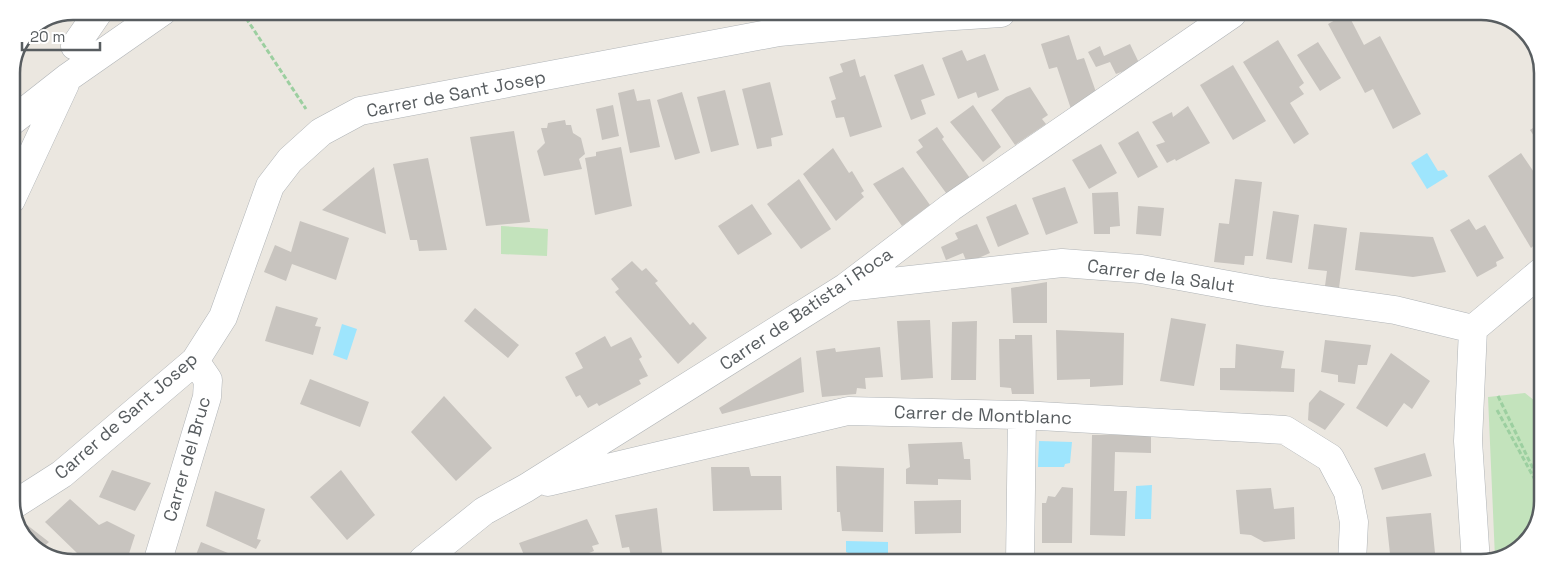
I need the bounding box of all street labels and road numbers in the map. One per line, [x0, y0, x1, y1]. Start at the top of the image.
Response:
street label: Carrer de Sant Josep [364, 65, 548, 122]
street label: Carrer de Batista i Roca [715, 242, 897, 375]
street label: Carrer de la Salut [1086, 254, 1236, 297]
street label: Carrer de Sant Josep [49, 347, 202, 484]
street label: Carrer del Bruc [158, 394, 215, 524]
street label: Carrer de Montblanc [894, 400, 1072, 429]

